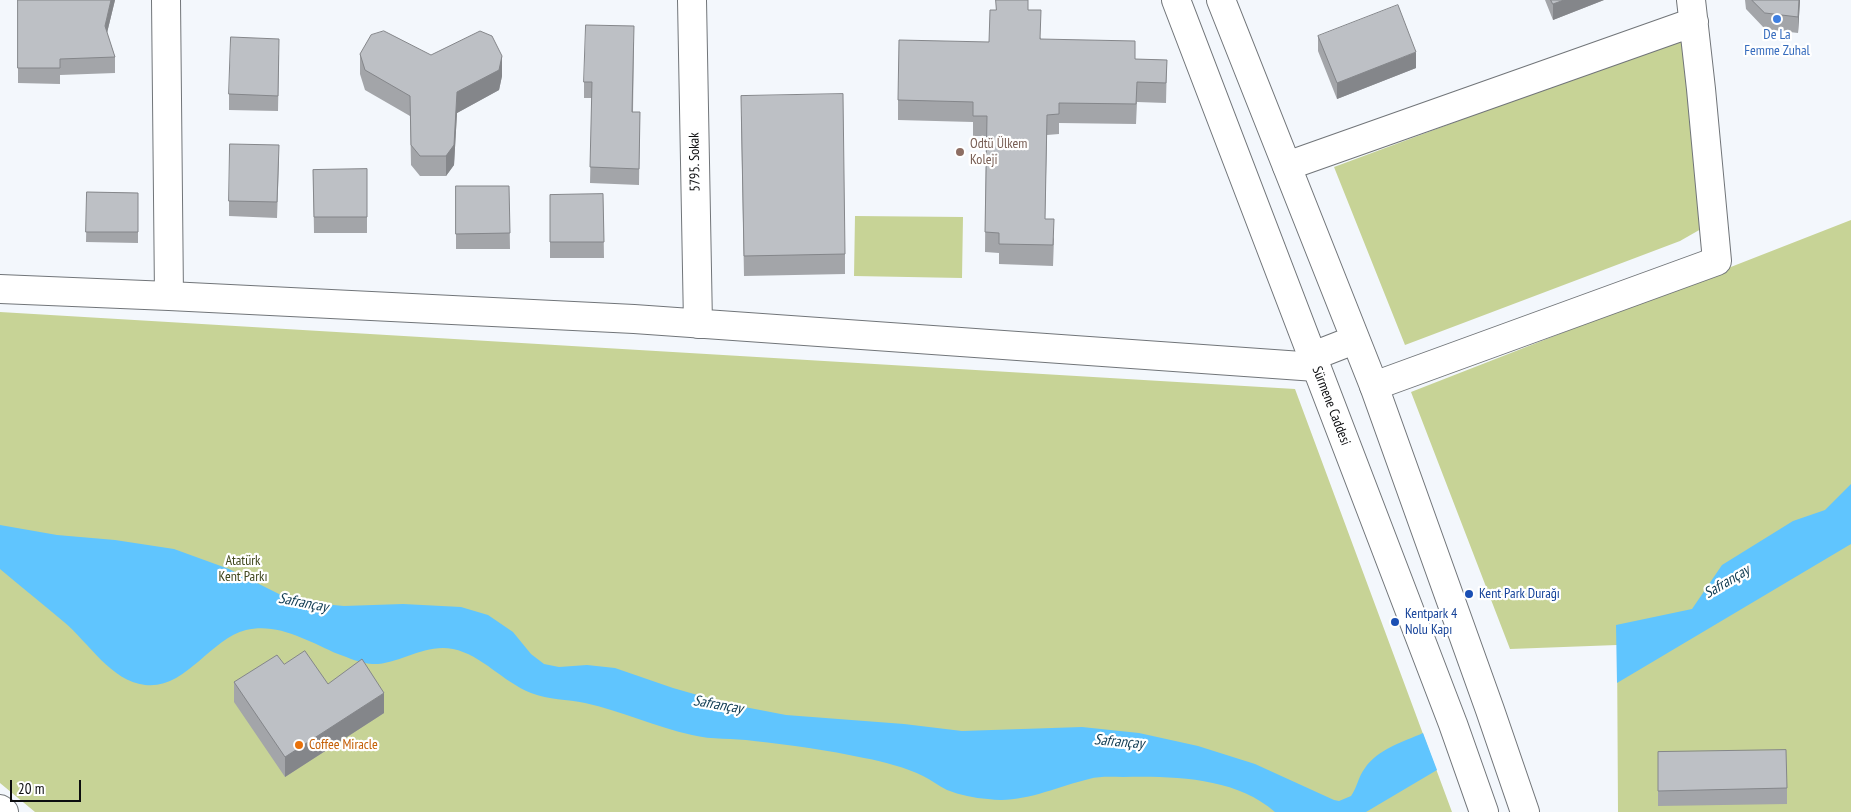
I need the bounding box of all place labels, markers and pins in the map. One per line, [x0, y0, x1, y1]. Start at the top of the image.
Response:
marker: De La Femme Zuhal [1771, 13, 1783, 25]
place label: De La Femme Zuhal [1744, 27, 1810, 59]
place label: Odtü Ülkem Koleji [970, 136, 1027, 168]
marker: Odtü Ülkem Koleji [954, 146, 966, 158]
place label: Kent Park Durağı [1479, 586, 1560, 602]
marker: Kent Park Durağı [1463, 588, 1475, 600]
place label: Kentpark 4 Nolu Kapı [1405, 606, 1457, 638]
marker: Kentpark 4 Nolu Kapı [1389, 616, 1401, 628]
place label: Coffee Miracle [309, 737, 378, 753]
marker: Coffee Miracle [293, 739, 305, 751]

